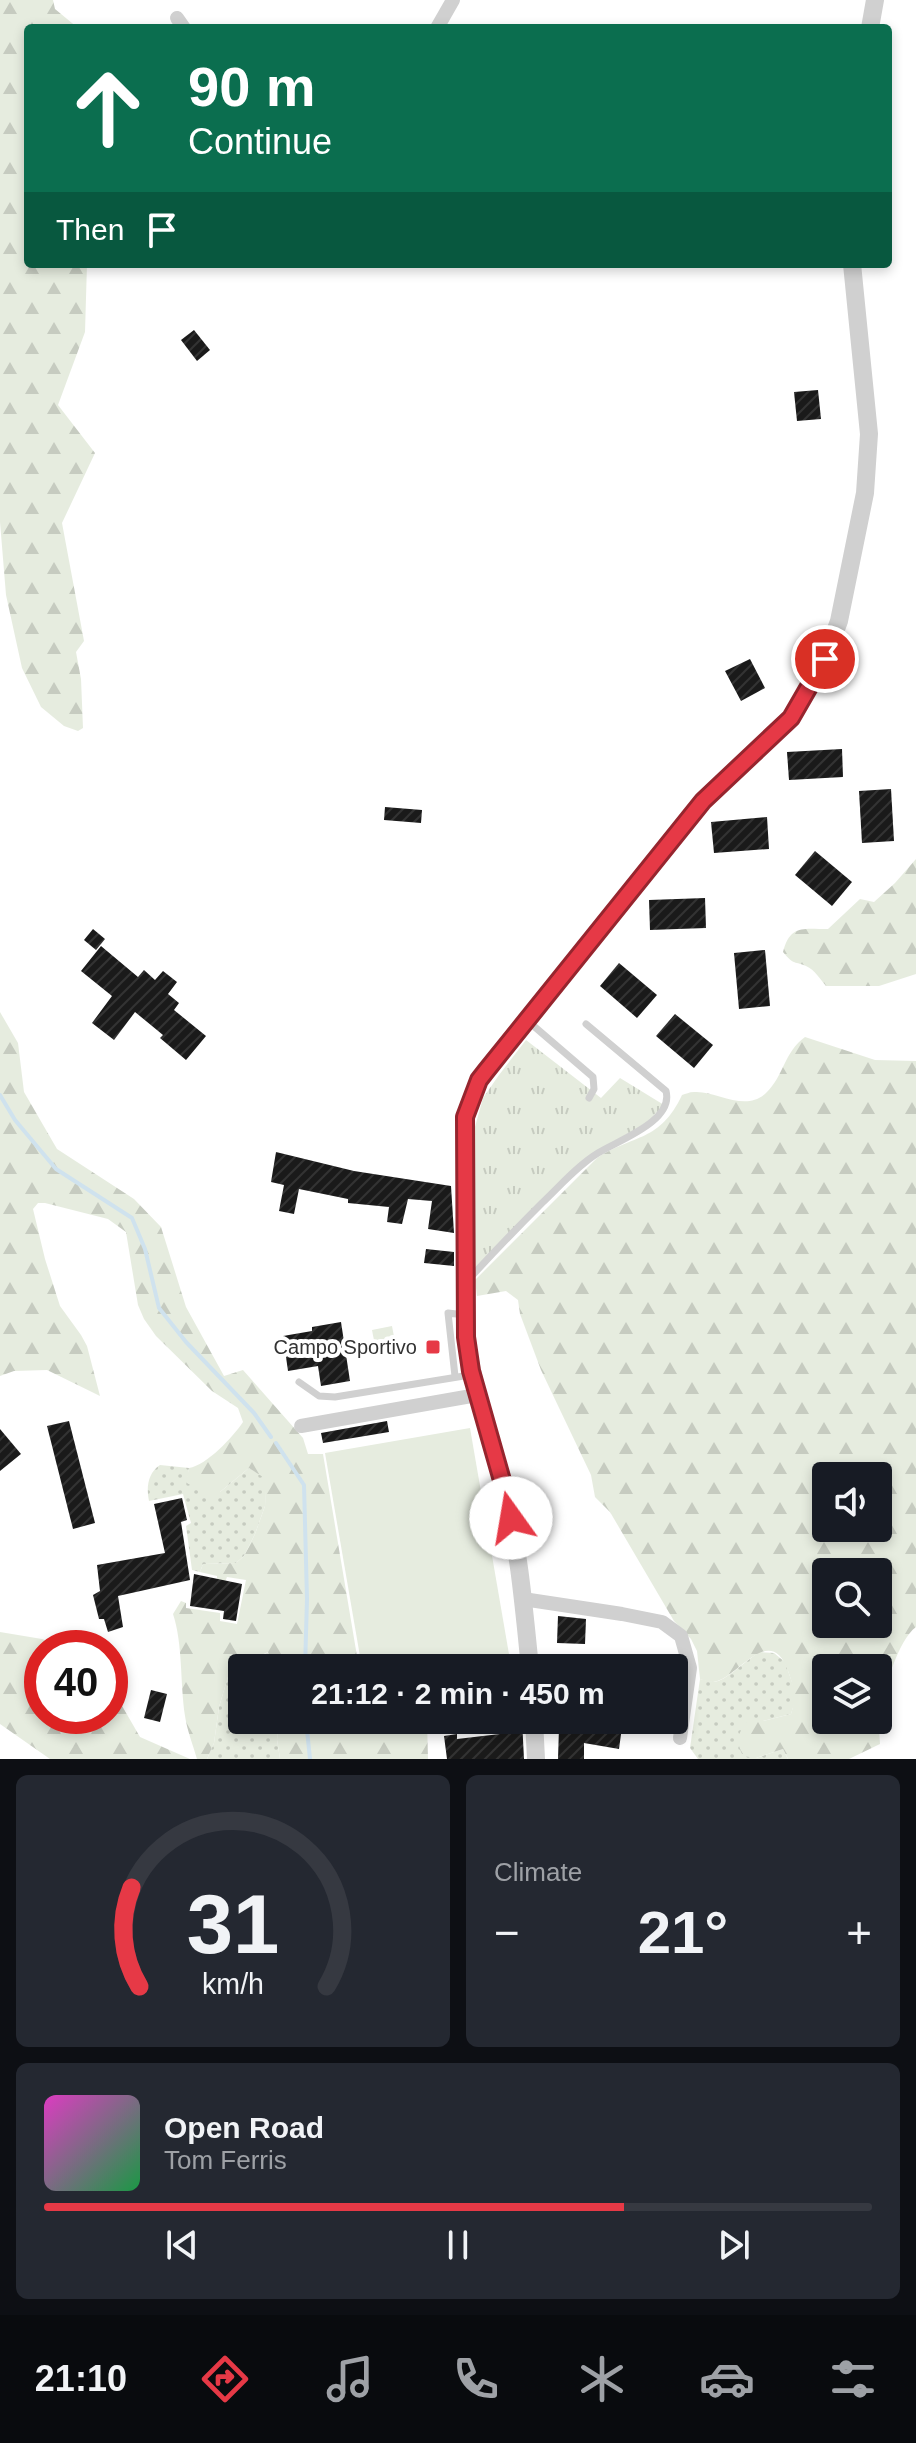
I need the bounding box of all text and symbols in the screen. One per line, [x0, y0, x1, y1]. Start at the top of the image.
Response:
text: 90 m [188, 55, 316, 118]
icon: ahead [56, 56, 160, 160]
text: Continue [188, 121, 332, 162]
icon: arrive [140, 208, 184, 252]
text: Then [56, 213, 124, 246]
pin [791, 625, 859, 693]
icon: arrive [803, 637, 847, 681]
place label: Campo Sportivo [274, 1336, 417, 1358]
marker: Campo Sportivo [424, 1338, 442, 1356]
map controls [812, 1462, 892, 1734]
button: sound [812, 1462, 892, 1542]
position arrow [469, 1476, 553, 1560]
button: search [812, 1558, 892, 1638]
speed limit sign: 40 [24, 1630, 128, 1734]
button: layers [812, 1654, 892, 1734]
text: 21:12 · 2 min · 450 m [311, 1677, 605, 1710]
text: Climate [494, 1857, 582, 1887]
text: 31 [187, 1878, 279, 1971]
text: 21° [638, 1899, 728, 1966]
text: − [494, 1908, 520, 1957]
text: + [846, 1908, 872, 1957]
text: km/h [202, 1968, 264, 2000]
text: Open Road [164, 2111, 324, 2144]
text: Tom Ferris [164, 2145, 287, 2175]
icon: previous [160, 2223, 204, 2267]
icon: pause [436, 2223, 480, 2267]
icon: next [712, 2223, 756, 2267]
icon: directions [197, 2351, 253, 2407]
icon: music [322, 2351, 378, 2407]
icon: phone [448, 2351, 504, 2407]
icon: climate [574, 2351, 630, 2407]
icon: car [699, 2351, 755, 2407]
icon: filters [825, 2351, 881, 2407]
text: 21:10 [35, 2358, 127, 2399]

